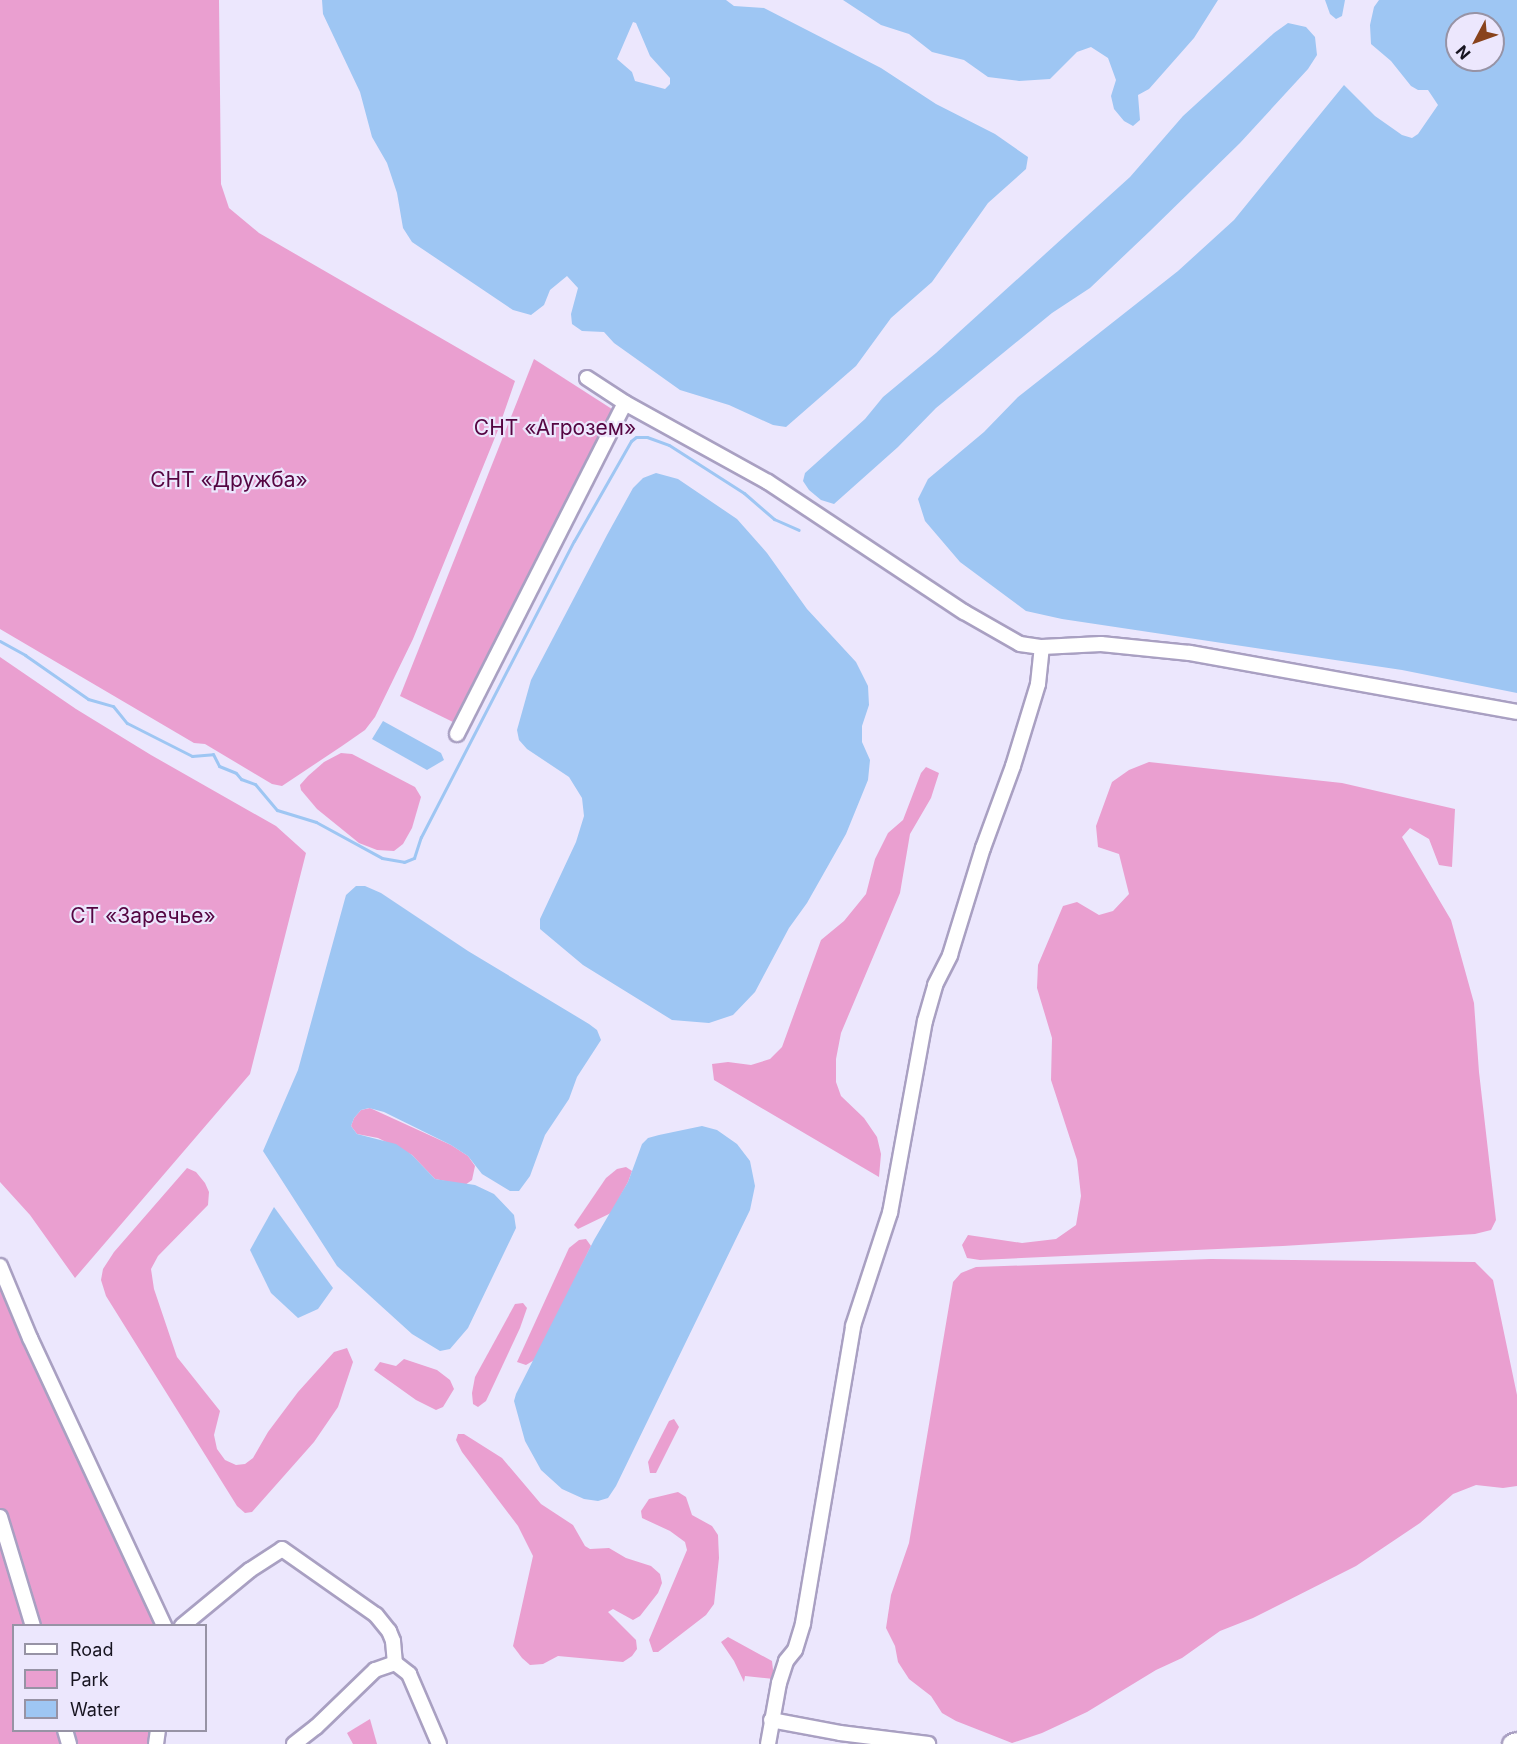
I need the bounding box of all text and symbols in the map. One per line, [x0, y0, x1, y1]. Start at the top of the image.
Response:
north arrow [1445, 12, 1505, 72]
text: N [1451, 41, 1474, 64]
park label: СНТ «Агрозем» [474, 415, 636, 441]
park label: СНТ «Дружба» [150, 467, 308, 493]
park label: СТ «Заречье» [70, 903, 216, 929]
legend [12, 1624, 207, 1732]
text: Road [70, 1639, 113, 1660]
text: Park [70, 1669, 109, 1690]
text: Water [70, 1699, 120, 1720]

